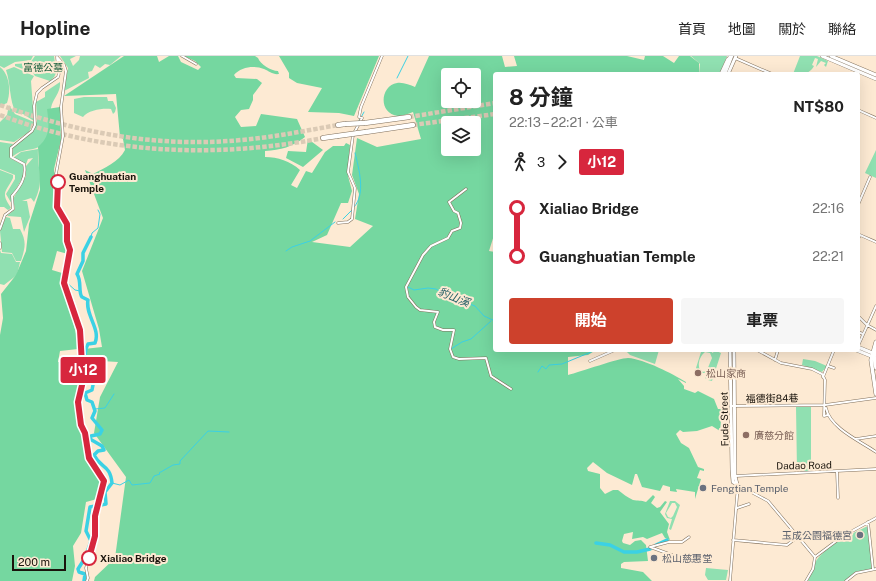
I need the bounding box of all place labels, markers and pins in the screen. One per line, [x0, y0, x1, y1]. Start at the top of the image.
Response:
place label: Guanghuatian Temple [69, 170, 136, 194]
marker: Guanghuatian Temple [50, 174, 66, 190]
place label: 松山家商 [706, 367, 746, 379]
marker: 松山家商 [693, 368, 703, 378]
place label: 廣慈分館 [754, 429, 794, 441]
marker: 廣慈分館 [741, 430, 751, 440]
place label: Fengtian Temple [711, 482, 789, 494]
marker: Fengtian Temple [698, 483, 708, 493]
place label: 玉成公園福德宮 [782, 529, 852, 541]
marker: 玉成公園福德宮 [855, 530, 865, 540]
marker: Xialiao Bridge [81, 550, 97, 566]
place label: Xialiao Bridge [100, 552, 167, 564]
place label: 松山慈惠堂 [662, 552, 712, 564]
marker: 松山慈惠堂 [649, 553, 659, 563]

